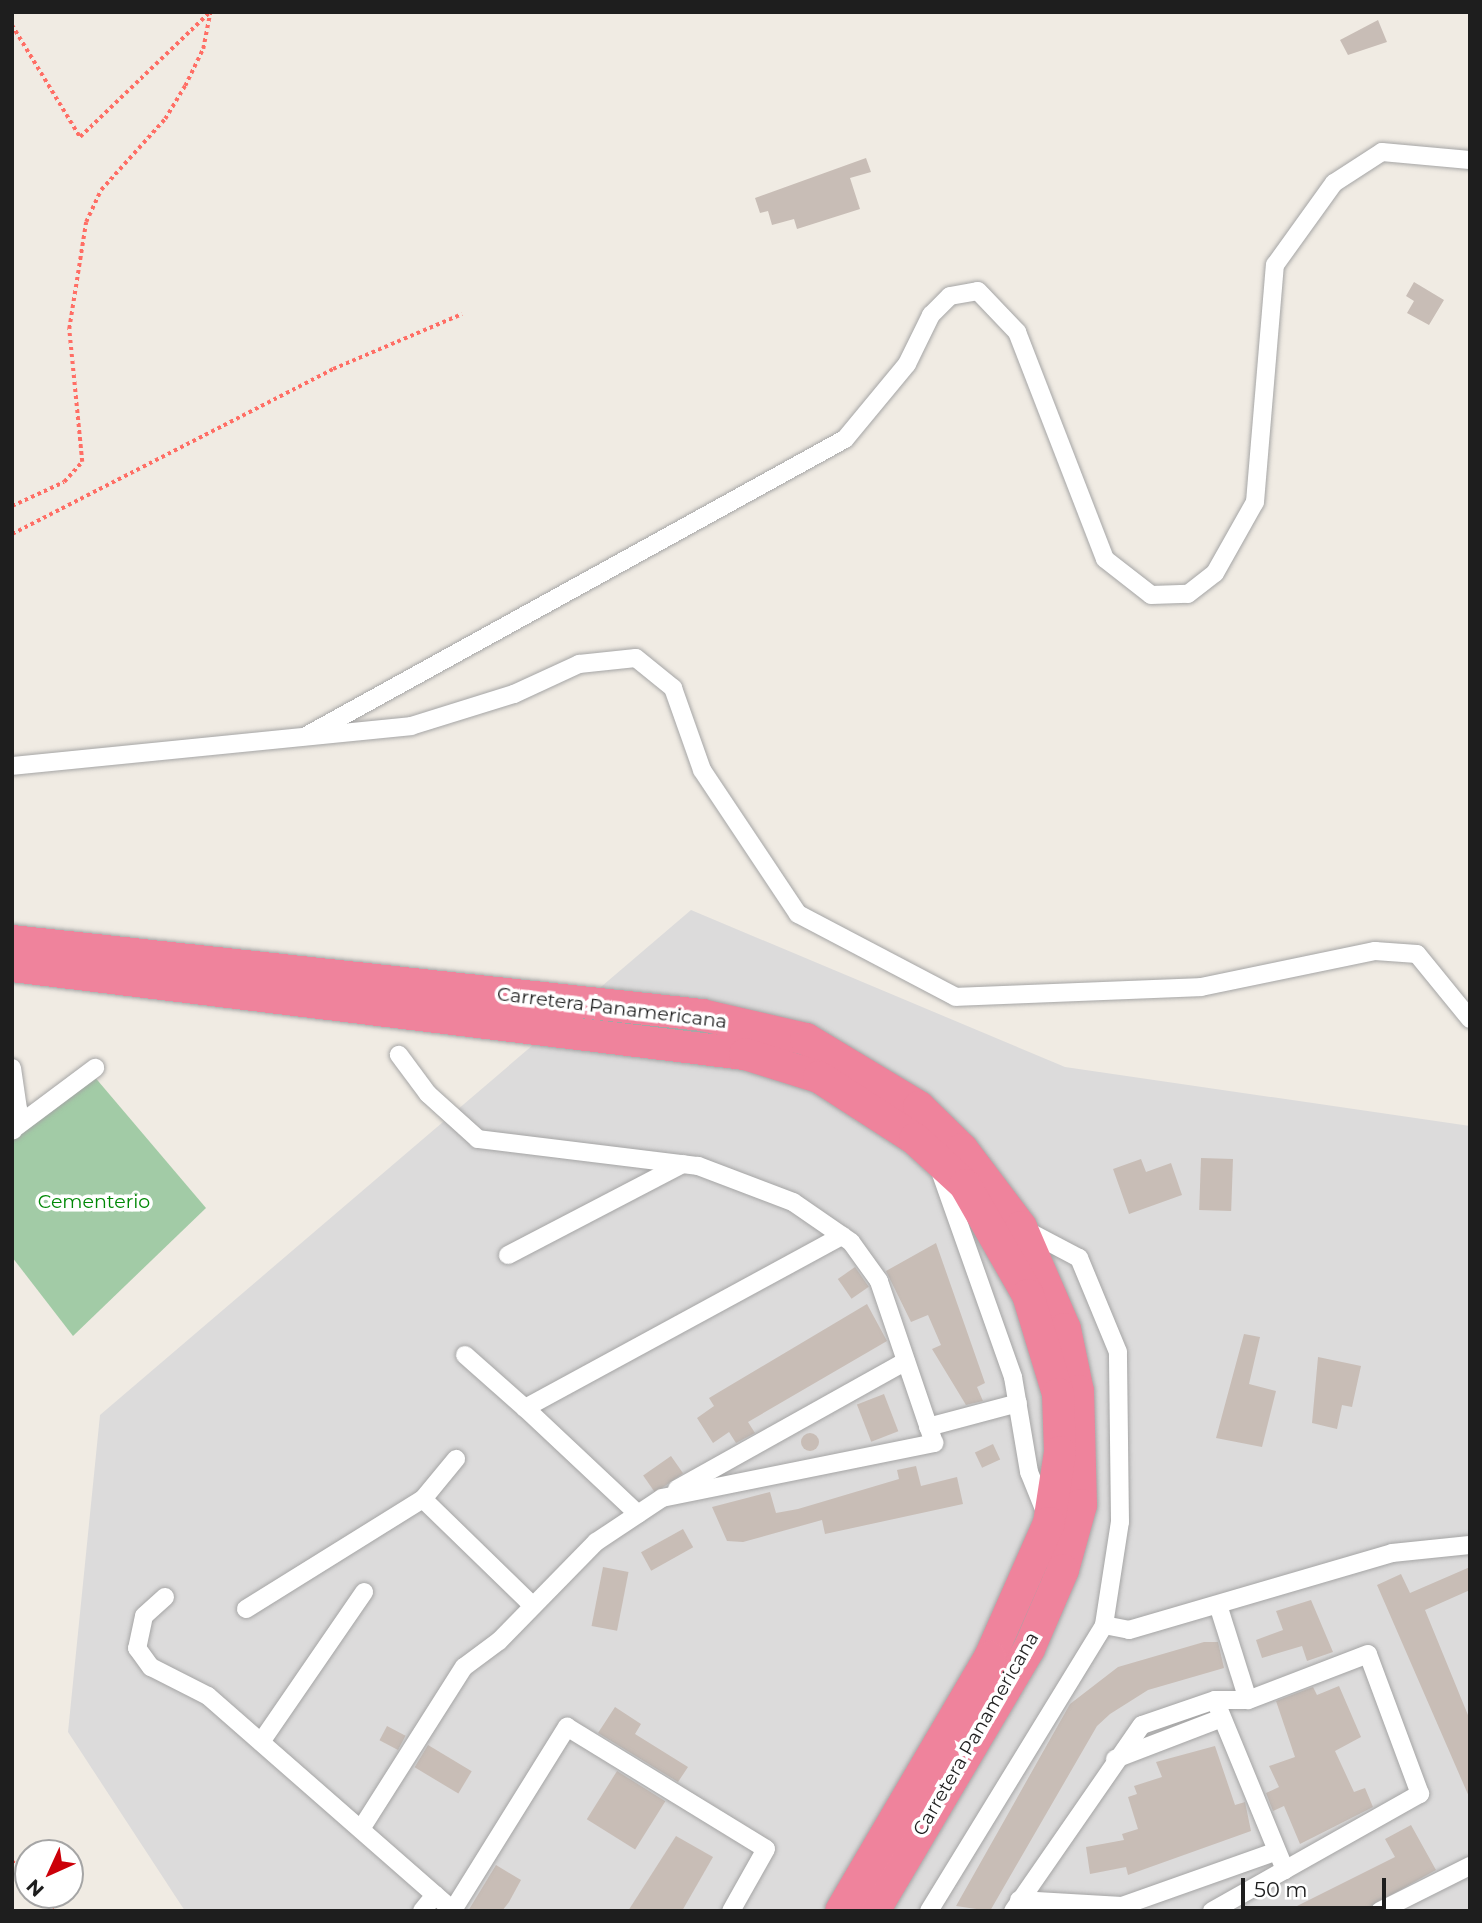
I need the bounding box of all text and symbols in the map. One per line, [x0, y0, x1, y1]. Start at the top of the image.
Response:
street label: Carretera Panamericana [496, 983, 728, 1033]
park label: Cementerio [38, 1191, 150, 1213]
street label: Carretera Panamericana [908, 1628, 1044, 1840]
north arrow [14, 1839, 84, 1909]
scale bar [1244, 1864, 1389, 1908]
text: N [22, 1874, 49, 1901]
text: 50 m [1254, 1877, 1308, 1902]

